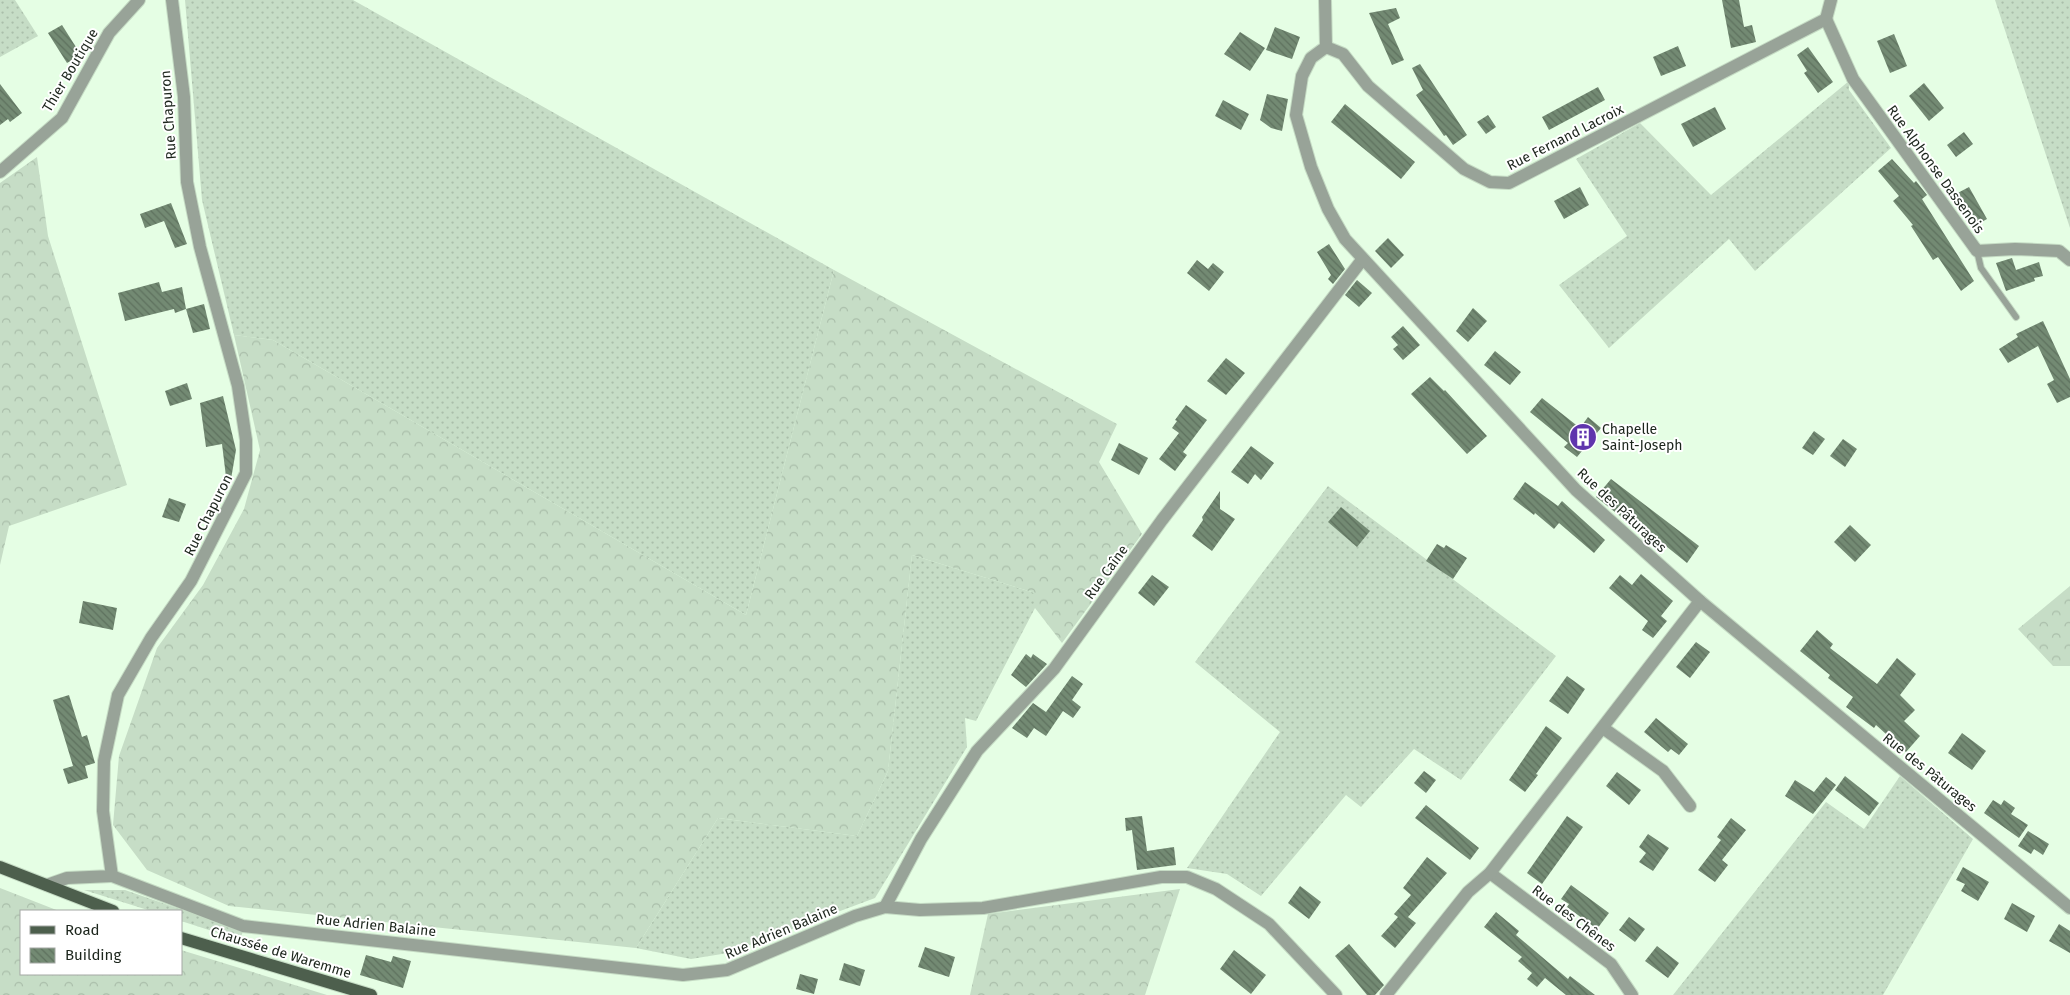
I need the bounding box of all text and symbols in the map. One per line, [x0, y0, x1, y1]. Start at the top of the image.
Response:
street label: Thier Boutique [39, 26, 102, 115]
street label: Rue Chapuron [157, 70, 180, 160]
street label: Rue Fernand Lacroix [1504, 101, 1627, 174]
street label: Rue Alphonse Dassenois [1883, 102, 1988, 237]
place label: Chapelle Saint-Joseph [1602, 421, 1683, 454]
building icon: Chapelle Saint-Joseph [1568, 422, 1598, 452]
street label: Rue des Pâturages [1573, 465, 1670, 556]
street label: Rue Chapuron [181, 472, 236, 559]
street label: Rue Caîne [1081, 542, 1132, 603]
street label: Rue des Pâturages [1879, 729, 1980, 816]
street label: Rue des Chênes [1529, 881, 1619, 956]
street label: Rue Adrien Balaine [722, 900, 840, 963]
legend [20, 910, 182, 975]
street label: Rue Adrien Balaine [315, 911, 437, 940]
text: Road [65, 921, 100, 939]
street label: Chaussée de Waremme [208, 923, 353, 982]
text: Building [65, 946, 121, 964]

